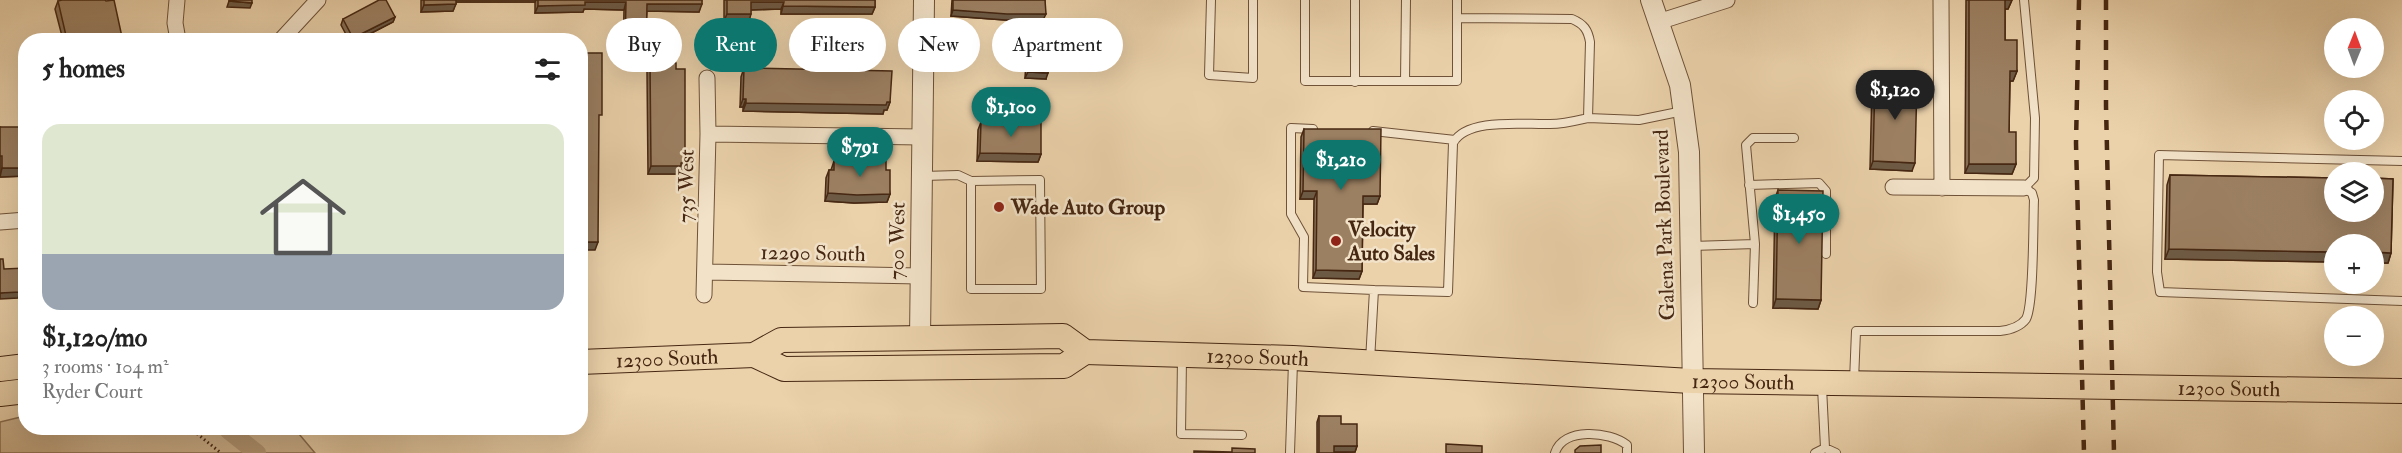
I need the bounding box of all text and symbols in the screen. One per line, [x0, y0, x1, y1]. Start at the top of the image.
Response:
chip: Buy [606, 18, 682, 72]
chip: Rent [694, 18, 777, 72]
chip: Filters [789, 18, 886, 72]
chip: New [898, 18, 980, 72]
chip: Apartment [992, 18, 1123, 72]
north arrow [2324, 18, 2384, 78]
map controls [2324, 18, 2384, 366]
text: 5 homes [42, 53, 125, 85]
icon: filters [531, 53, 564, 86]
pin: $1,120 [1846, 70, 1944, 121]
text: $1,120 [1870, 77, 1920, 102]
pin: $1,100 [962, 87, 1060, 138]
button: locate [2324, 90, 2384, 150]
text: $1,100 [986, 94, 1036, 119]
pin: $791 [824, 127, 896, 178]
street label: Galena Park Boulevard [1648, 128, 1681, 321]
text: $791 [841, 134, 879, 159]
pin: $1,210 [1292, 140, 1390, 191]
text: $1,210 [1316, 147, 1366, 172]
street label: 735 West [672, 149, 701, 223]
button: layers [2324, 162, 2384, 222]
icon: home [249, 163, 357, 271]
place label: Wade Auto Group [1010, 194, 1165, 221]
pin: $1,450 [1750, 194, 1848, 245]
marker: Wade Auto Group [992, 200, 1006, 214]
text: $1,450 [1772, 201, 1826, 226]
street label: 700 West [883, 202, 912, 280]
place label: Velocity Auto Sales [1347, 216, 1435, 267]
marker: Velocity Auto Sales [1329, 234, 1343, 248]
button: + [2324, 234, 2384, 294]
street label: 12290 South [760, 239, 866, 268]
button: − [2324, 306, 2384, 366]
text: $1,120/mo [42, 322, 147, 354]
street label: 12300 South [615, 343, 719, 375]
street label: 12300 South [1206, 343, 1310, 373]
text: 3 rooms · 104 m² [42, 354, 169, 379]
street label: 12300 South [1691, 368, 1794, 396]
street label: 12300 South [2177, 375, 2280, 403]
text: Ryder Court [42, 379, 143, 404]

